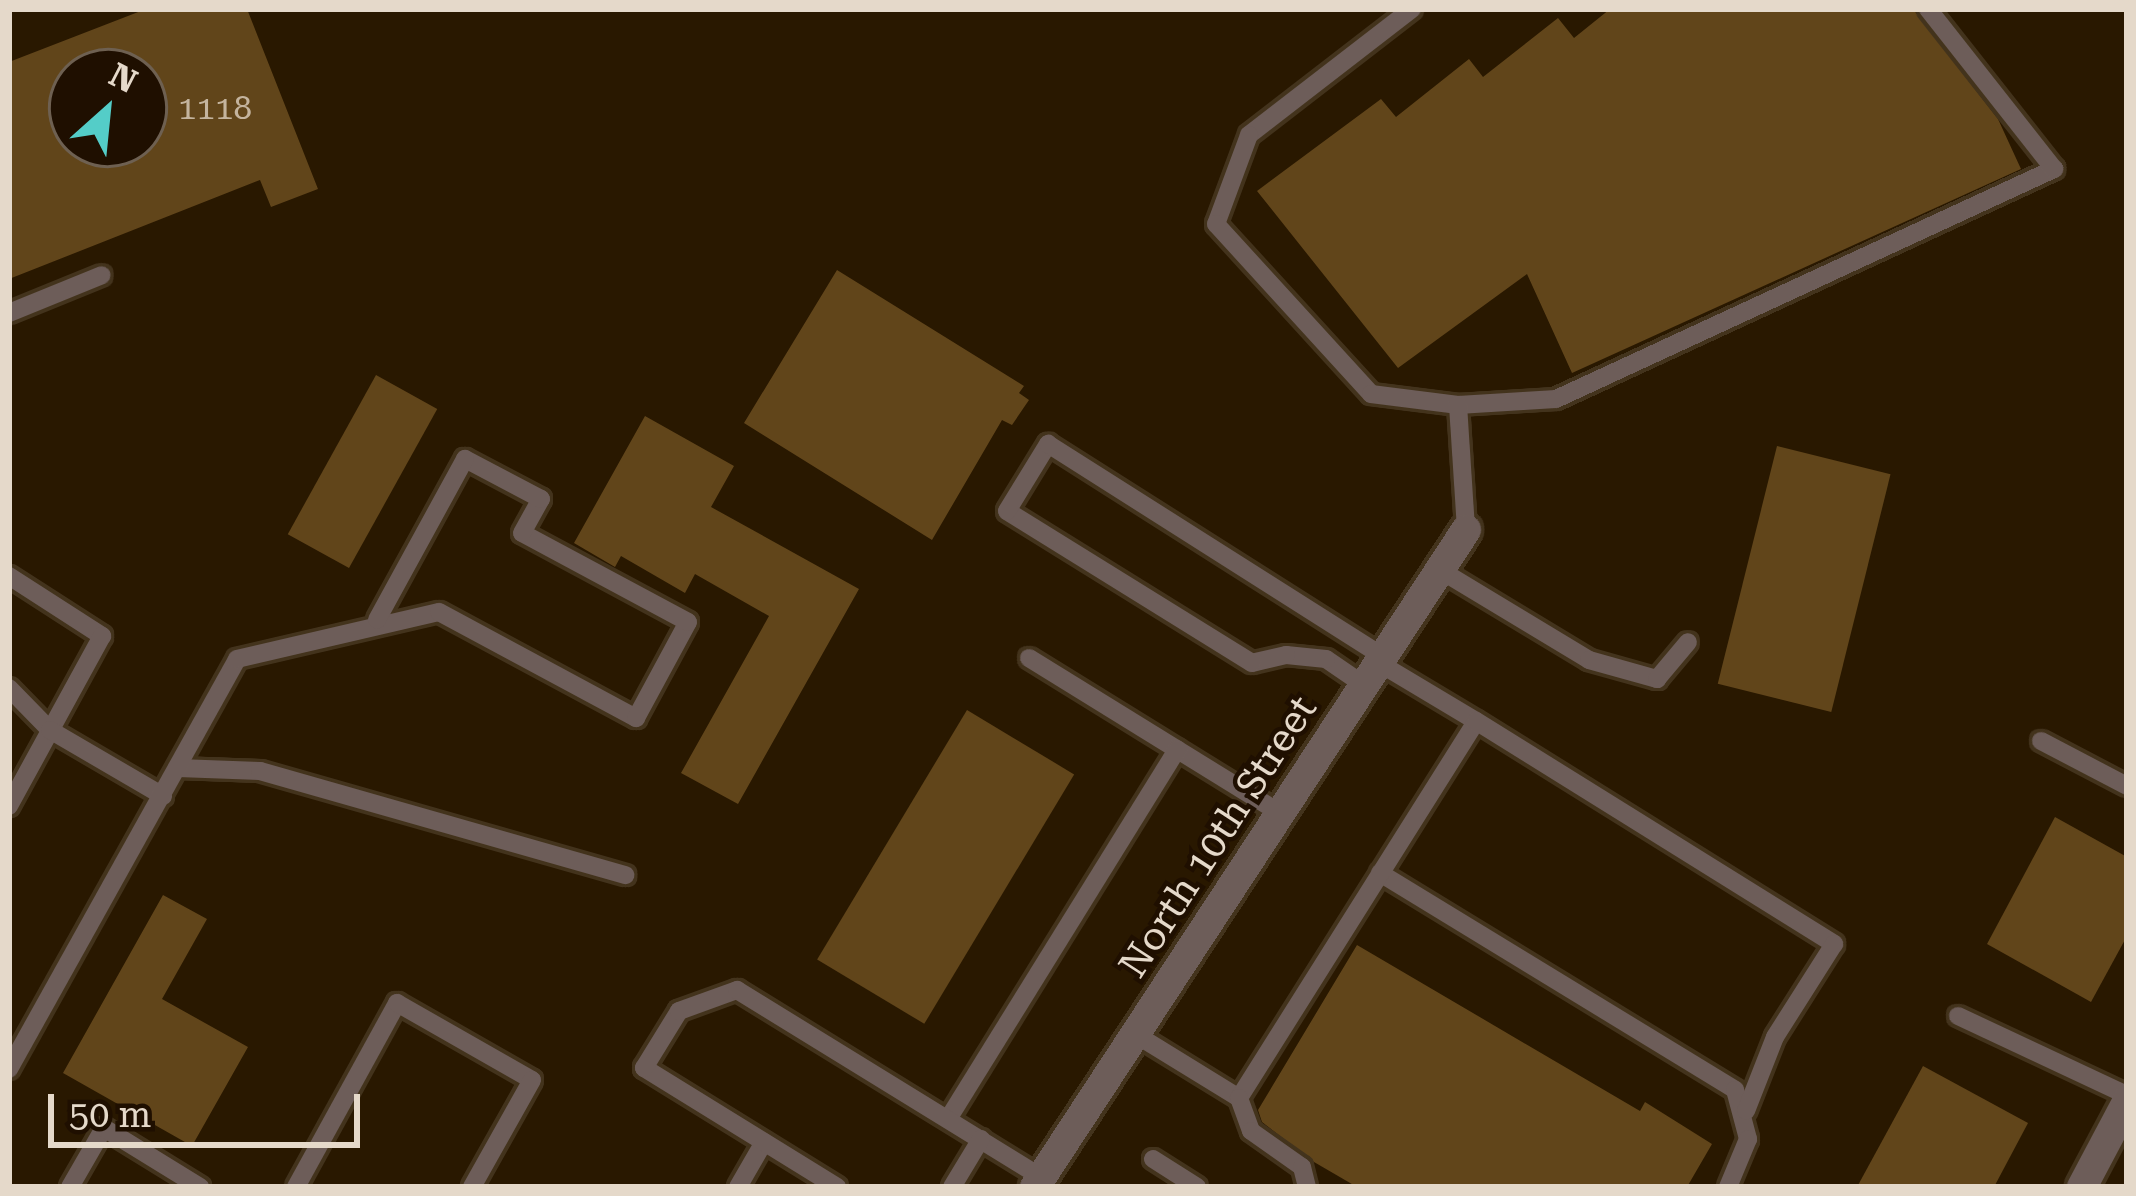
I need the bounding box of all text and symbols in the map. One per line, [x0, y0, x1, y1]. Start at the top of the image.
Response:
north arrow [48, 48, 168, 168]
text: N [103, 55, 143, 101]
house number: 1118 [178, 88, 252, 128]
street label: North 10th Street [1110, 688, 1326, 986]
scale bar [54, 1070, 366, 1144]
text: 50 m [69, 1094, 151, 1136]

